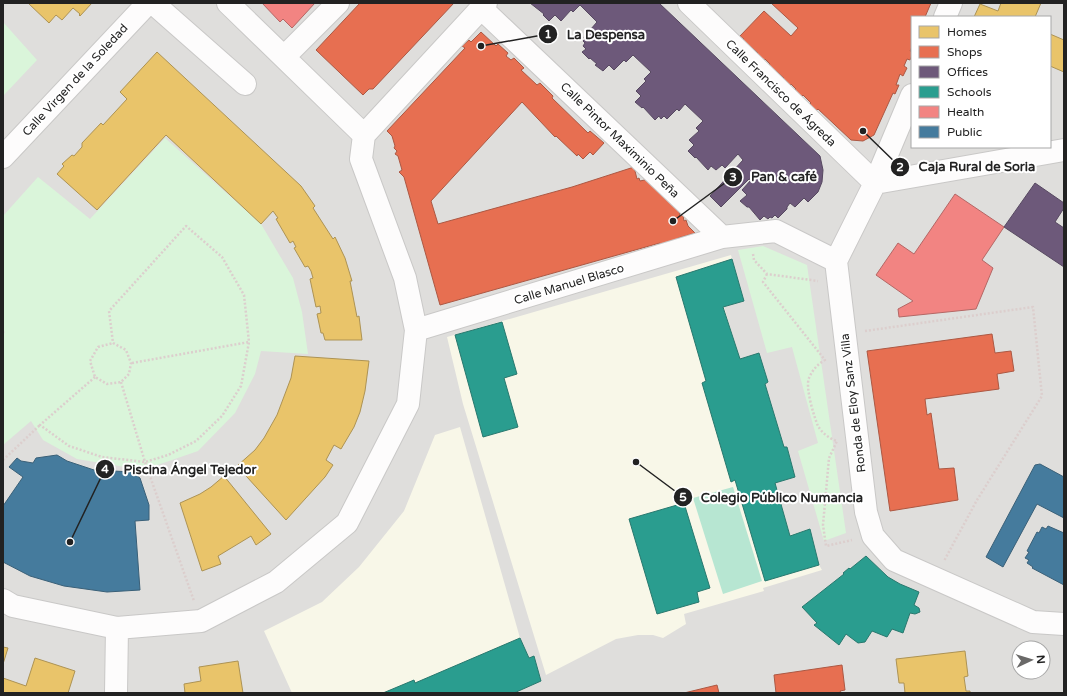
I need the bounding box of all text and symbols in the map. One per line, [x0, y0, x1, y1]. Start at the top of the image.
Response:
legend [911, 16, 1051, 148]
street label: Calle Virgen de la Soledad [19, 21, 131, 139]
callout: La Despensa [538, 22, 653, 47]
text: Homes [947, 25, 987, 39]
text: 1 [544, 27, 552, 41]
text: La Despensa [567, 27, 645, 43]
street label: Calle Francisco de Ágreda [723, 37, 839, 149]
text: Shops [947, 45, 982, 59]
text: Offices [947, 65, 988, 79]
street label: Calle Pintor Maximinio Peña [558, 79, 682, 201]
text: Schools [947, 85, 992, 99]
text: Health [947, 105, 984, 119]
text: Public [947, 125, 982, 139]
callout: Caja Rural de Soria [890, 154, 1043, 179]
text: Caja Rural de Soria [919, 159, 1035, 175]
text: 2 [896, 160, 904, 174]
callout: Pan & café [723, 164, 825, 189]
text: Pan & café [751, 169, 818, 185]
text: 3 [729, 170, 737, 184]
street label: Calle Manuel Blasco [512, 261, 626, 307]
street label: Ronda de Eloy Sanz Villa [838, 333, 868, 473]
callout: Piscina Ángel Tejedor [95, 457, 264, 482]
text: Piscina Ángel Tejedor [124, 461, 257, 478]
text: 4 [101, 462, 109, 476]
callout: Colegio Público Numancia [673, 485, 872, 510]
text: 5 [679, 490, 687, 504]
text: Colegio Público Numancia [701, 490, 863, 506]
north arrow [1011, 640, 1051, 680]
text: N [1034, 654, 1047, 664]

